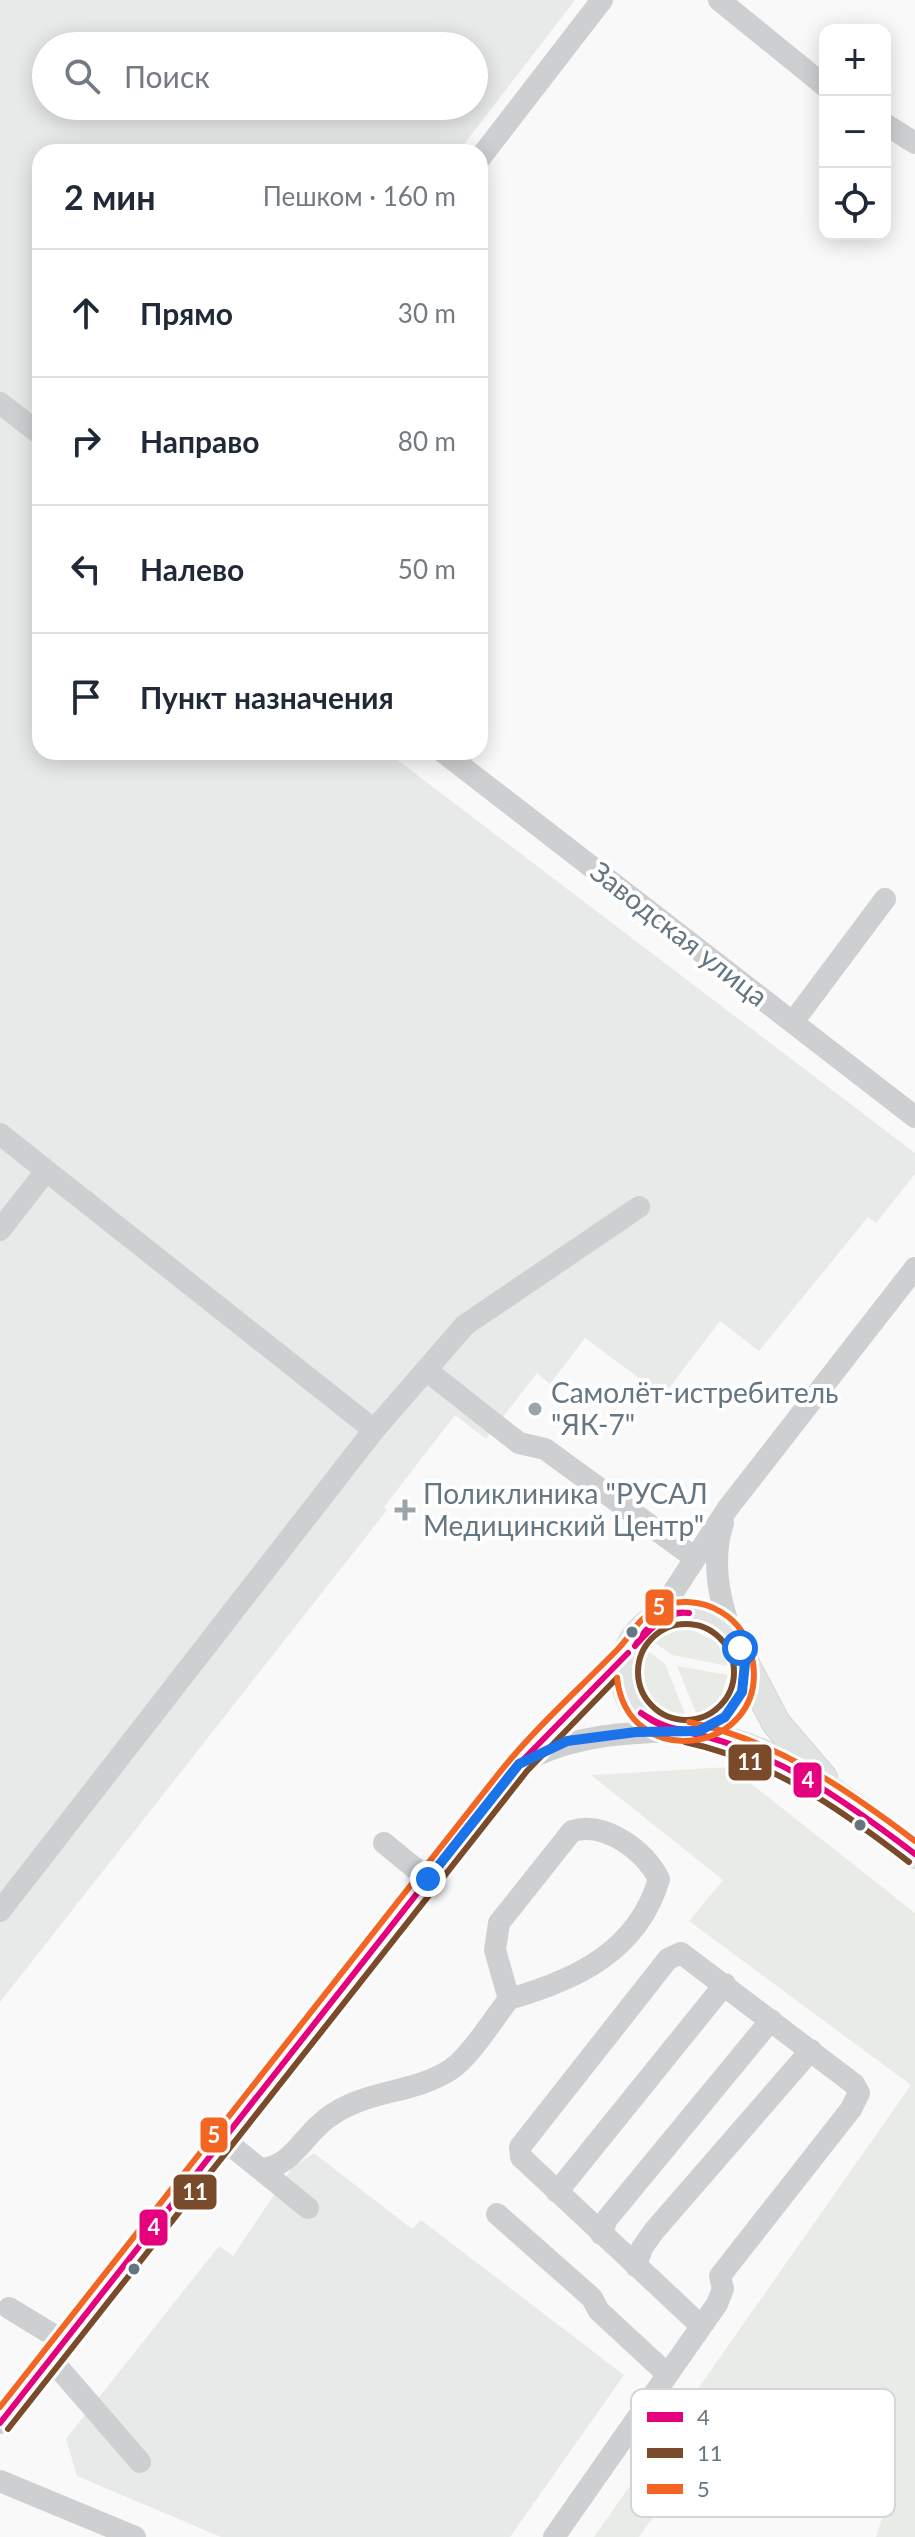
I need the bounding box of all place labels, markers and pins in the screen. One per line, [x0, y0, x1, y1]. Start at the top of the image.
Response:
place label: Самолёт-истребитель "ЯК-7" [551, 1375, 839, 1441]
marker: Самолёт-истребитель "ЯК-7" [526, 1400, 544, 1418]
place label: Поликлиника "РУСАЛ Медицинский Центр" [423, 1476, 708, 1542]
marker: Поликлиника "РУСАЛ Медицинский Центр" [394, 1499, 416, 1521]
unlabelled marker [624, 1624, 640, 1640]
unlabelled marker [852, 1817, 868, 1833]
unlabelled marker [126, 2261, 142, 2277]

